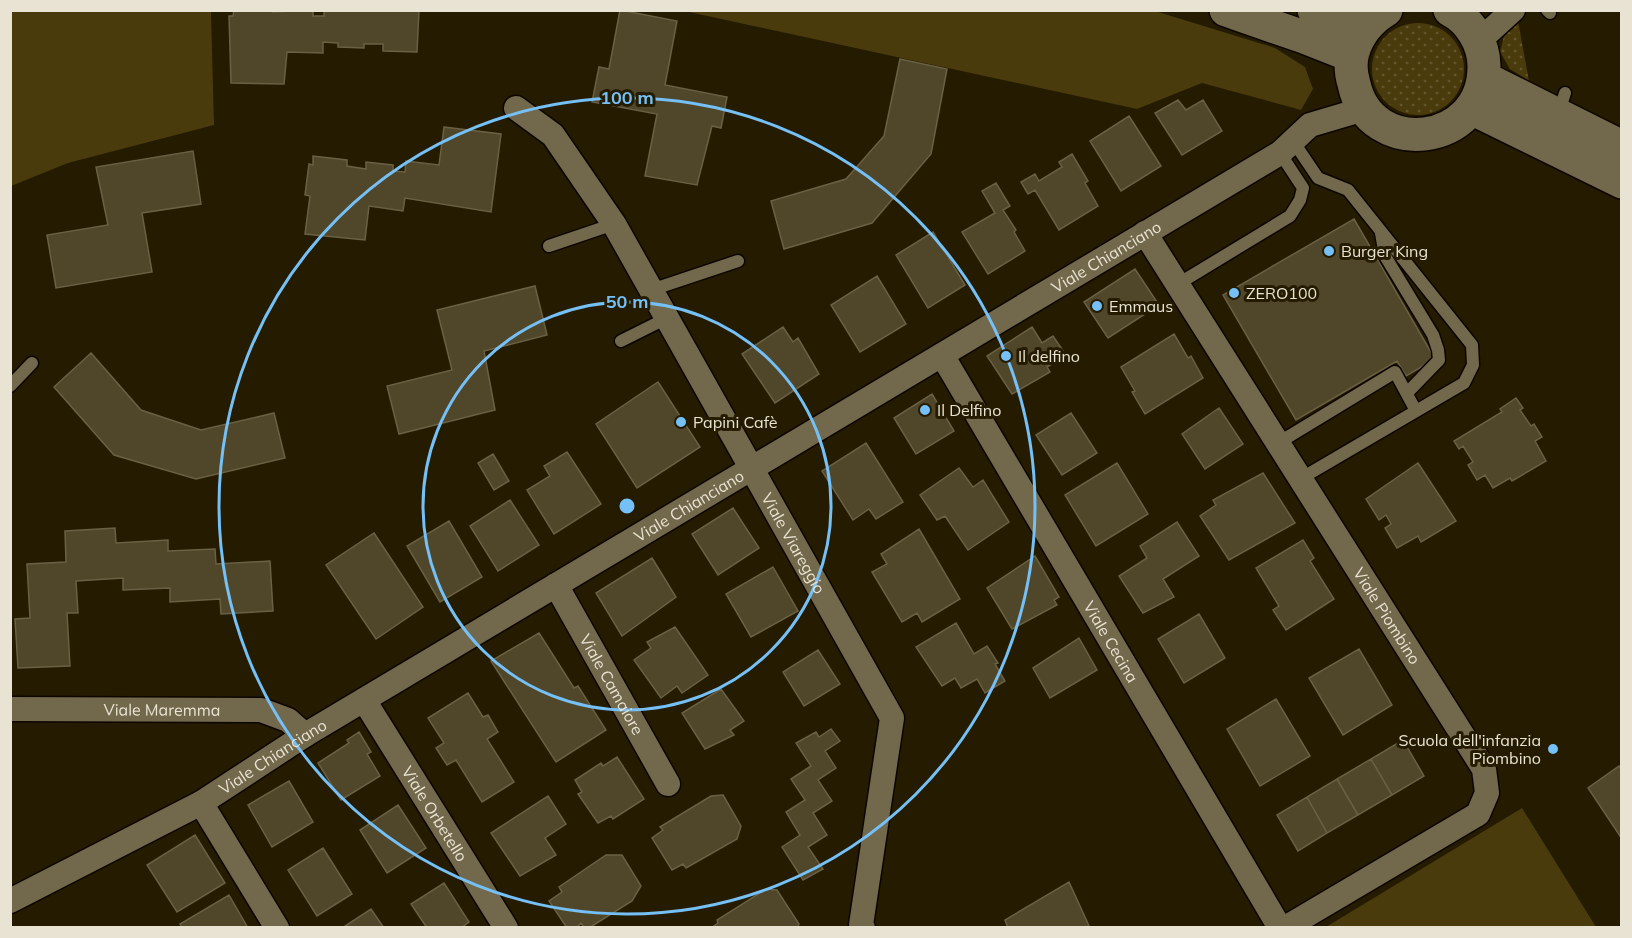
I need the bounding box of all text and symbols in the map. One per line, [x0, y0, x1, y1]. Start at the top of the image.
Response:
text: 100 m [600, 86, 654, 109]
street label: Viale Chianciano [1048, 216, 1165, 297]
place label: Burger King [1341, 241, 1428, 261]
marker: Burger King [1322, 244, 1336, 258]
place label: ZERO100 [1246, 283, 1317, 303]
marker: ZERO100 [1227, 286, 1241, 300]
text: 50 m [606, 290, 648, 313]
place label: Emmaus [1109, 296, 1173, 316]
marker: Emmaus [1090, 299, 1104, 313]
place label: Il delfino [1018, 346, 1080, 366]
marker: Il delfino [999, 349, 1013, 363]
place label: Il Delfino [937, 400, 1001, 420]
marker: Il Delfino [918, 403, 932, 417]
place label: Papini Cafè [693, 412, 778, 432]
marker: Papini Cafè [674, 415, 688, 429]
street label: Viale Chianciano [630, 465, 747, 546]
street label: Viale Viareggio [757, 489, 830, 597]
centre of rings [617, 496, 637, 516]
street label: Viale Piombino [1349, 564, 1425, 668]
street label: Viale Cecina [1079, 597, 1143, 686]
street label: Viale Camaiore [576, 630, 648, 738]
street label: Viale Maremma [104, 699, 220, 720]
street label: Viale Chianciano [215, 715, 330, 799]
place label: Scuola dell'infanzia Piombino [1399, 730, 1541, 768]
marker: Scuola dell'infanzia Piombino [1546, 742, 1560, 756]
street label: Viale Orbetello [398, 762, 472, 865]

